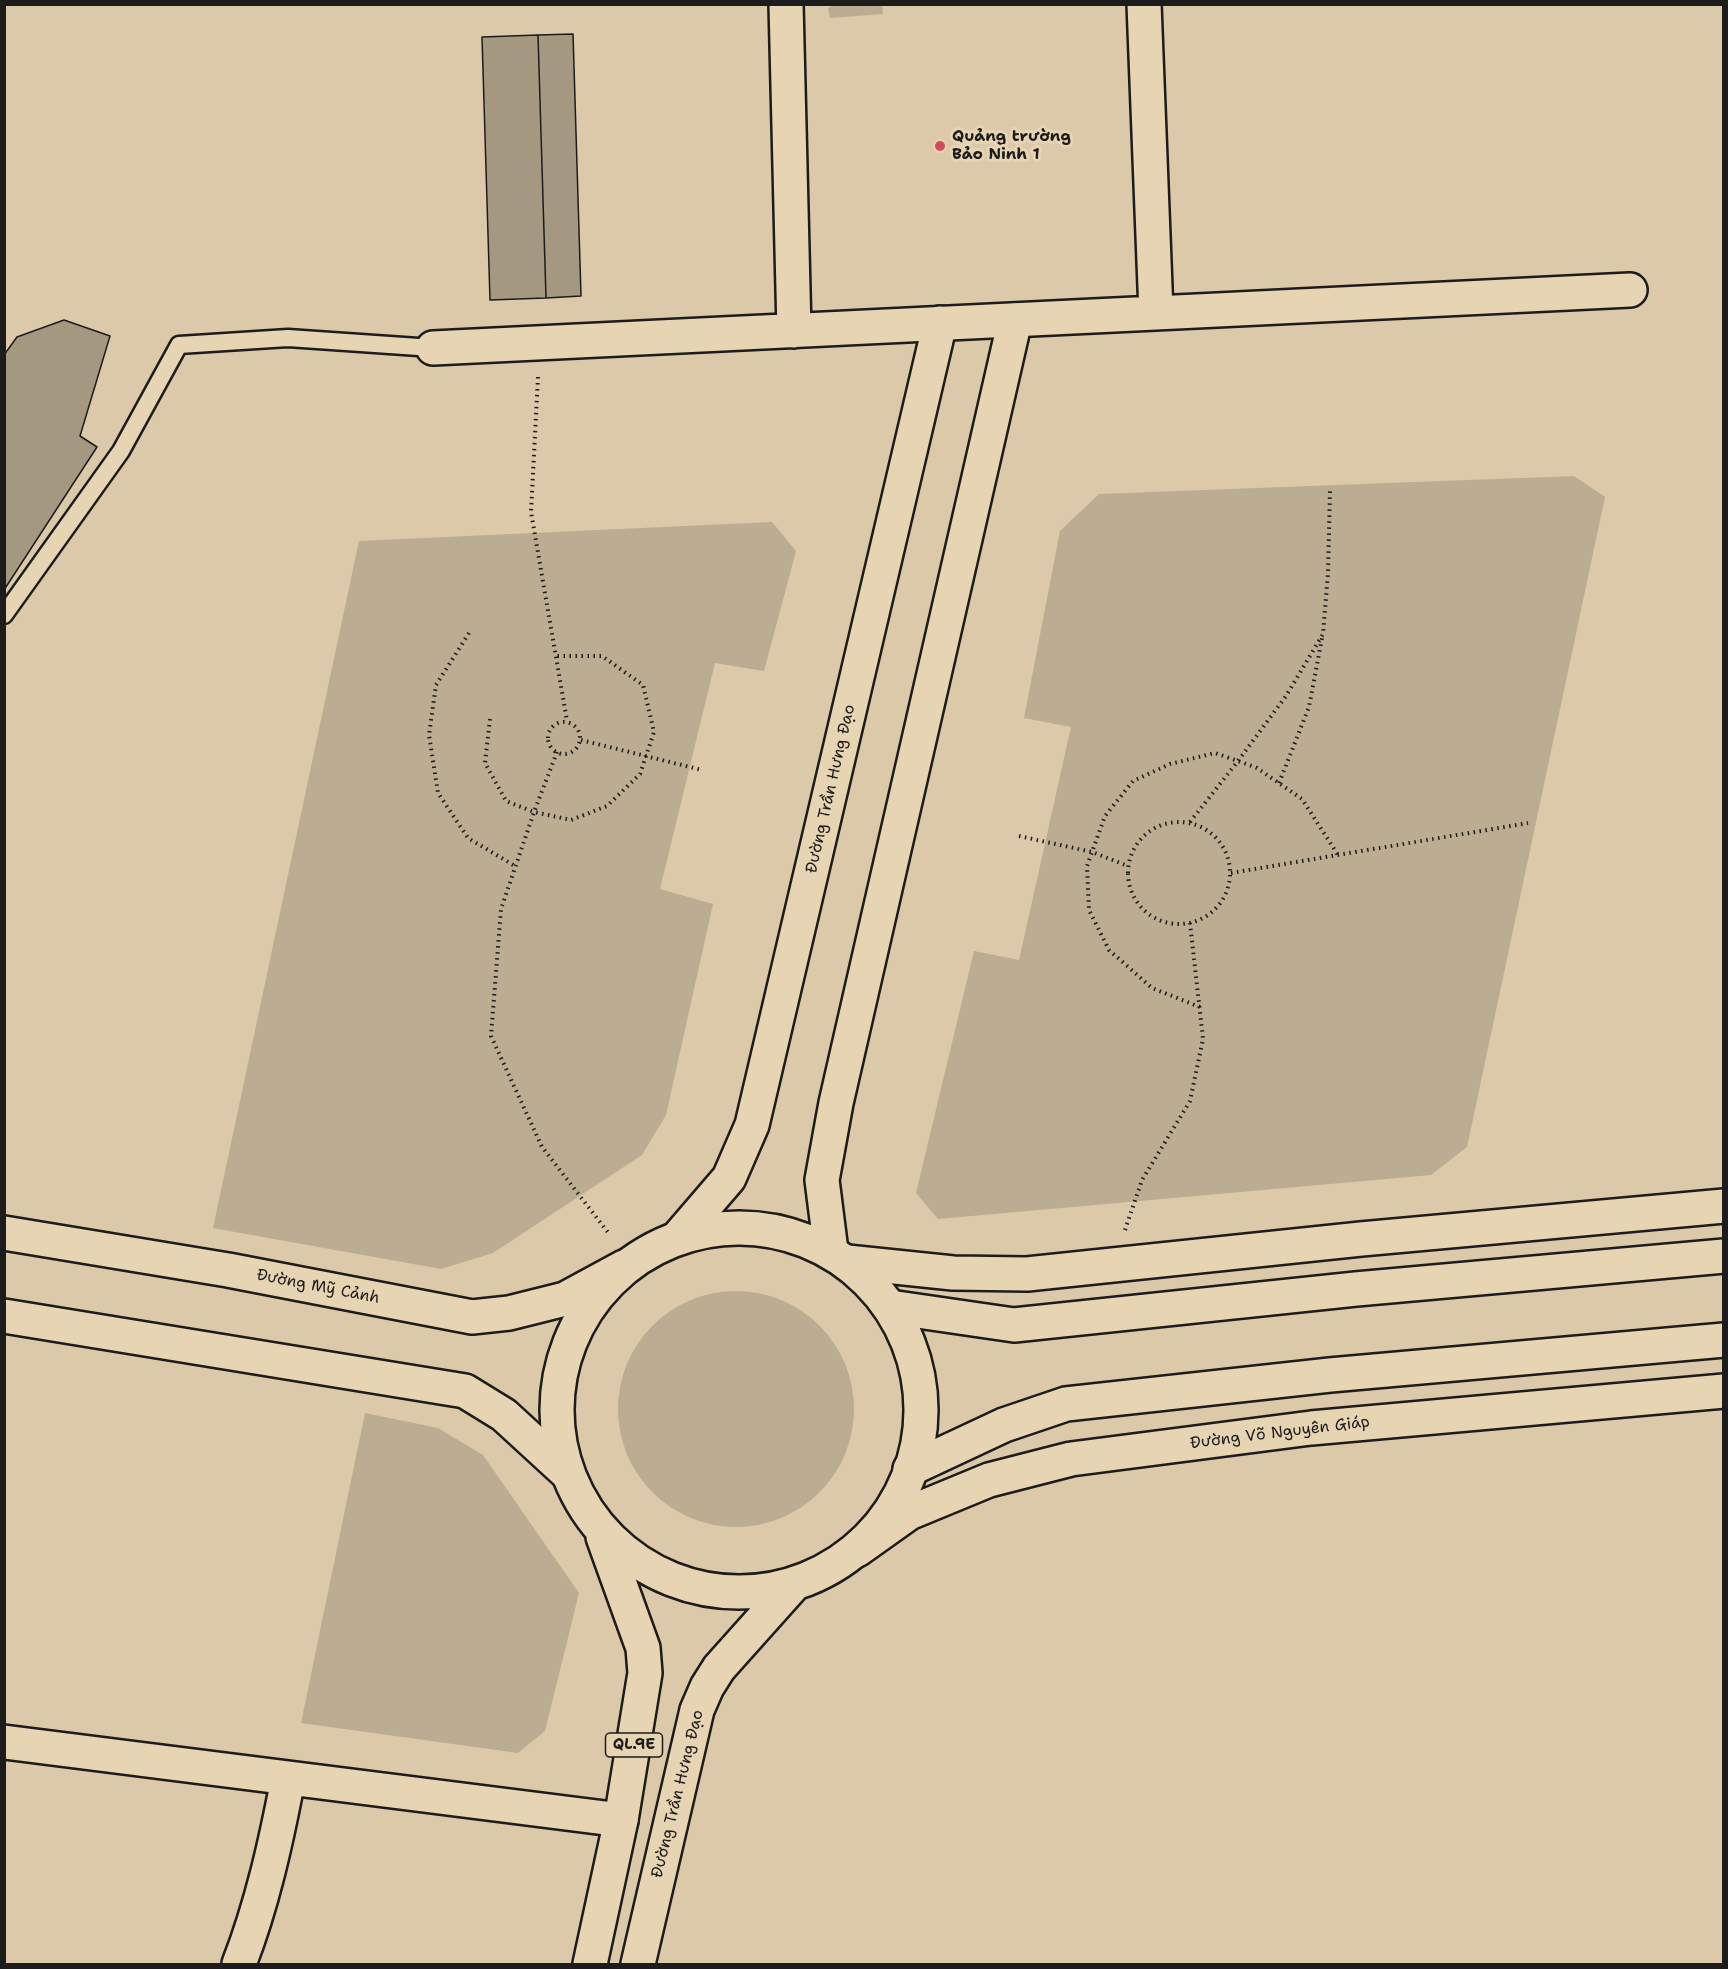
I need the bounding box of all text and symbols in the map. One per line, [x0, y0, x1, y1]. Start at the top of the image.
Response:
place label: Quảng trường Bảo Ninh 1 [952, 127, 1071, 165]
marker: Quảng trường Bảo Ninh 1 [933, 139, 947, 153]
street label: Đường Trần Hưng Đạo [802, 703, 860, 875]
street label: Đường Mỹ Cảnh [255, 1266, 381, 1308]
street label: Đường Võ Nguyên Giáp [1189, 1412, 1371, 1454]
street label: Đường Trần Hưng Đạo [648, 1708, 708, 1880]
road number: QL.9E [606, 1733, 662, 1757]

